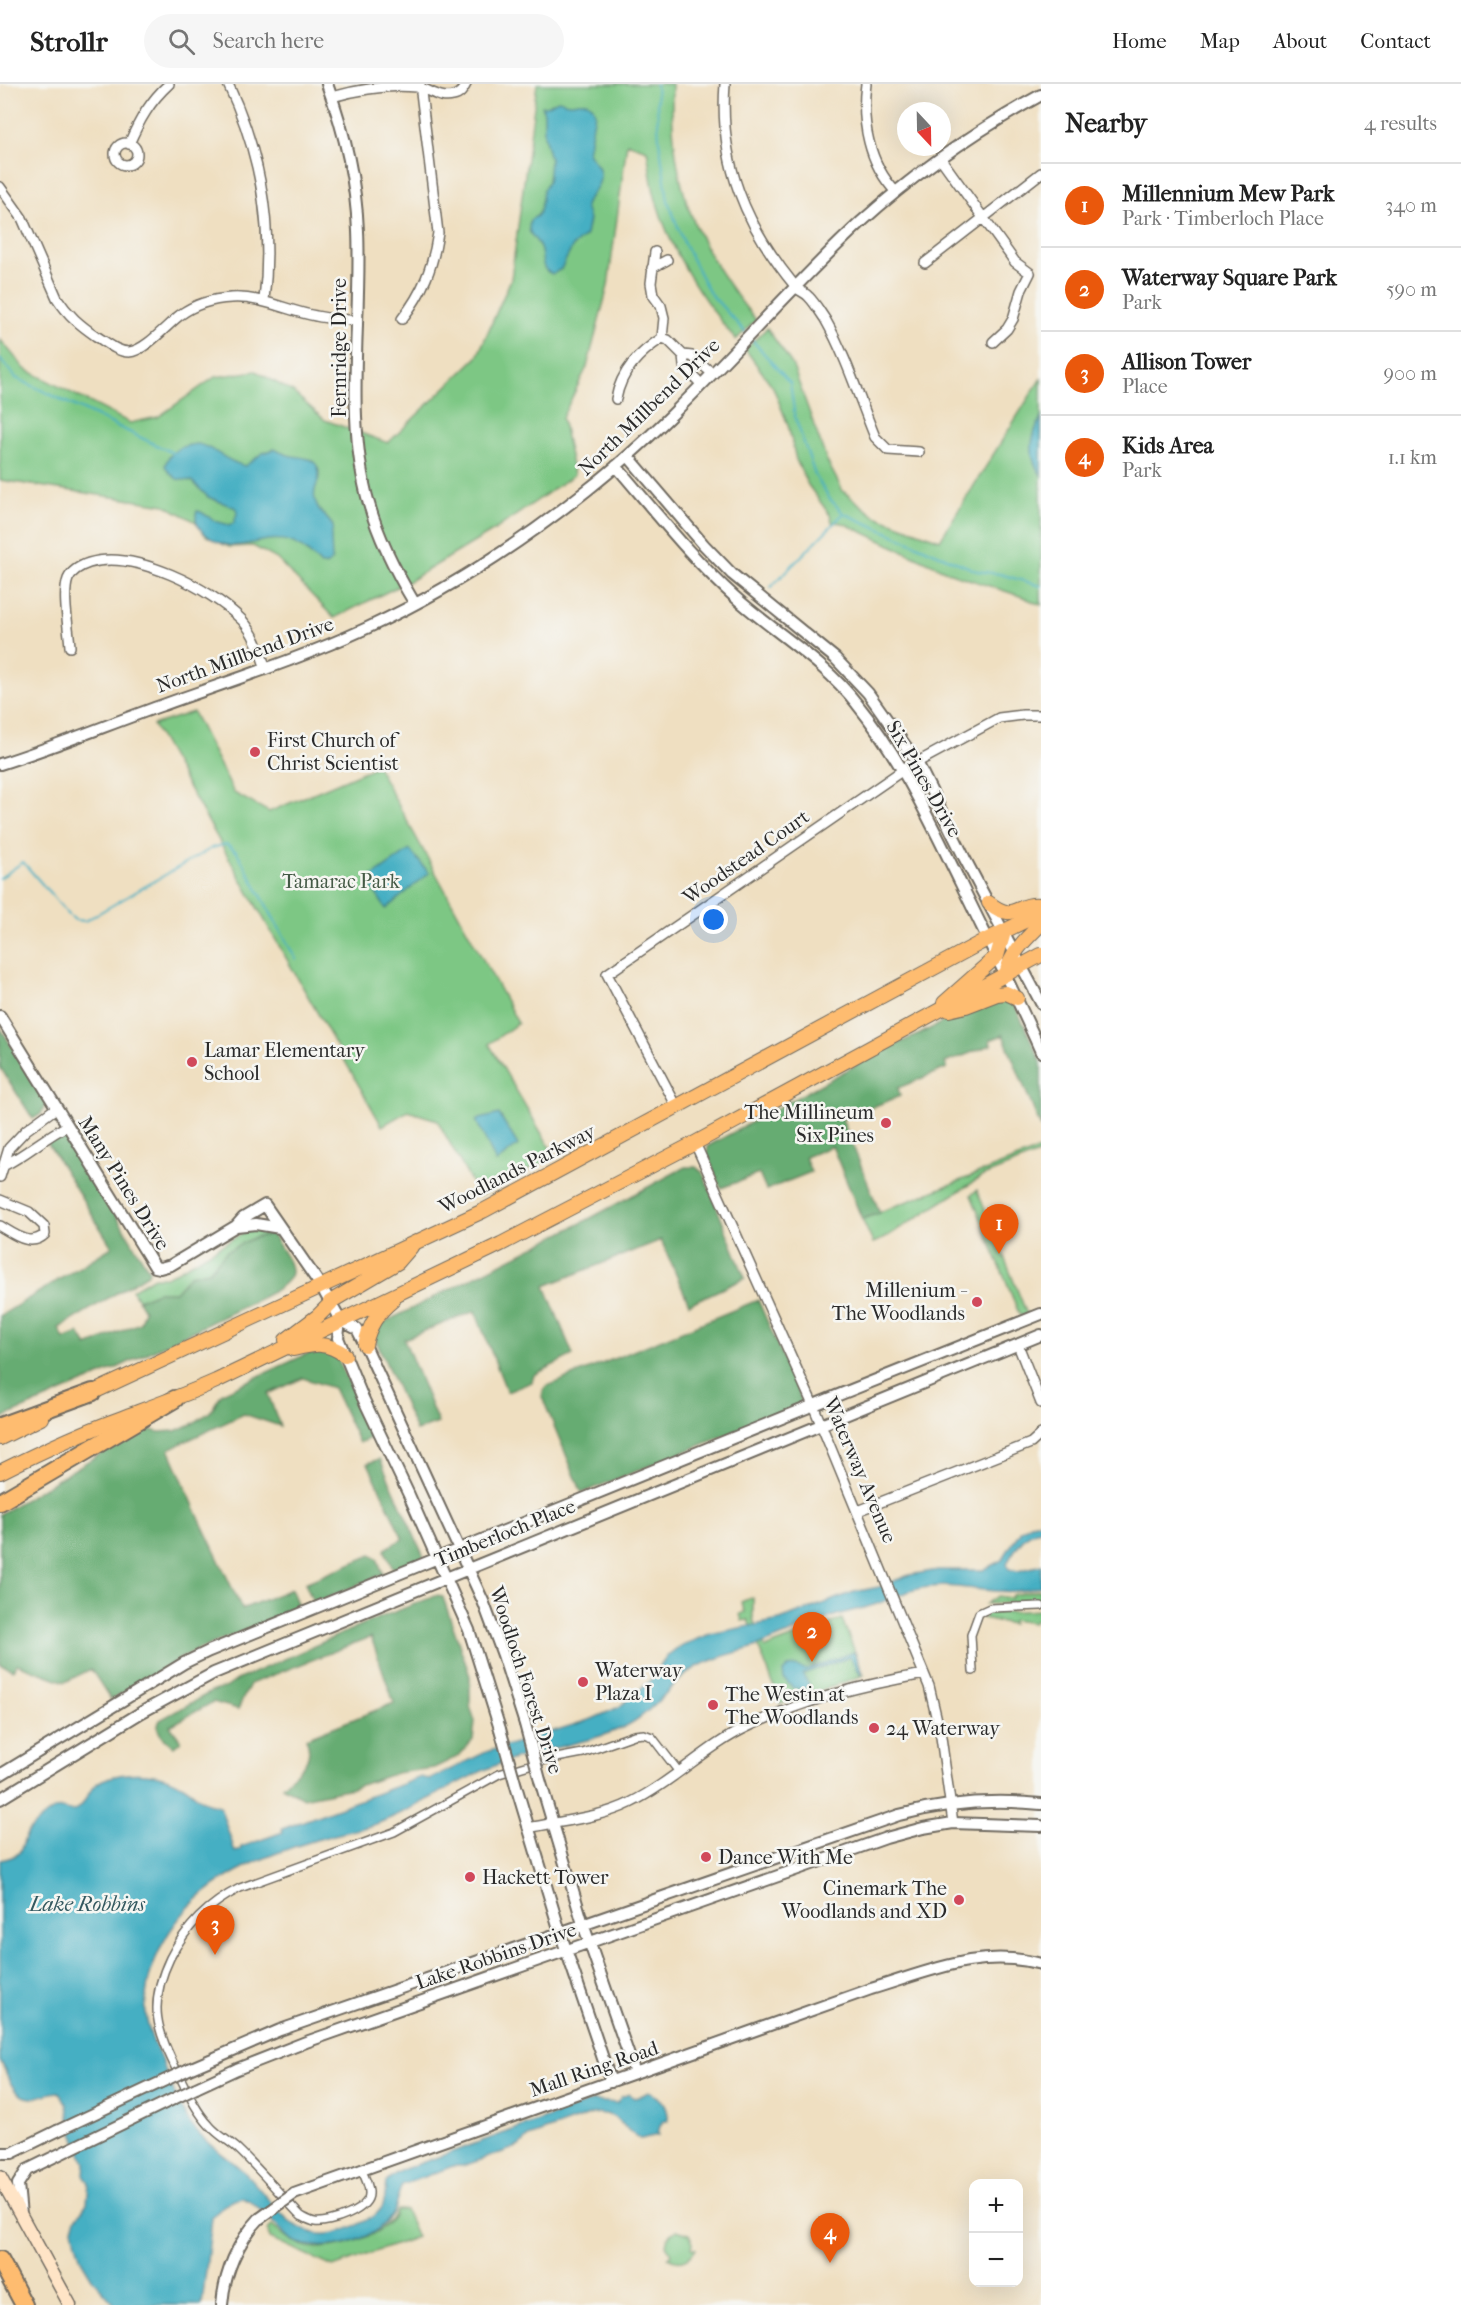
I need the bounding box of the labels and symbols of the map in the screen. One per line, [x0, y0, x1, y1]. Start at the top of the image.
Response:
north arrow [897, 102, 951, 156]
street label: Fernridge Drive [328, 278, 351, 418]
street label: North Millbend Drive [574, 334, 724, 480]
street label: North Millbend Drive [153, 612, 337, 698]
street label: Six Pines Drive [881, 717, 967, 841]
place label: First Church of Christ Scientist [267, 729, 400, 775]
marker: First Church of Christ Scientist [248, 745, 262, 759]
street label: Woodstead Court [678, 805, 814, 910]
park label: Tamarac Park [282, 870, 400, 893]
your location [699, 905, 728, 934]
place label: Lamar Elementary School [204, 1039, 366, 1085]
marker: Lamar Elementary School [185, 1055, 199, 1069]
place label: The Millineum Six Pines [744, 1101, 874, 1147]
street label: Many Pines Drive [74, 1112, 174, 1254]
marker: The Millineum Six Pines [879, 1116, 893, 1130]
street label: Woodlands Parkway [434, 1119, 600, 1219]
pin: 1 [980, 1204, 1018, 1254]
place label: Millenium - The Woodlands [832, 1279, 968, 1325]
marker: Millenium - The Woodlands [970, 1295, 984, 1309]
street label: Waterway Avenue [818, 1393, 901, 1547]
street label: Timberloch Place [431, 1494, 579, 1572]
street label: Woodloch Forest Drive [484, 1582, 567, 1777]
pin: 2 [792, 1612, 832, 1662]
place label: Waterway Plaza I [594, 1659, 684, 1705]
marker: Waterway Plaza I [576, 1675, 590, 1689]
place label: The Westin at The Woodlands [725, 1683, 858, 1729]
marker: The Westin at The Woodlands [706, 1698, 720, 1712]
place label: 24 Waterway [886, 1717, 1001, 1740]
marker: 24 Waterway [867, 1721, 881, 1735]
place label: Dance With Me [718, 1846, 853, 1869]
marker: Dance With Me [699, 1850, 713, 1864]
place label: Hackett Tower [482, 1866, 609, 1889]
marker: Hackett Tower [463, 1870, 477, 1884]
place label: Cinemark The Woodlands and XD [781, 1877, 947, 1923]
water label: Lake Robbins [27, 1892, 145, 1916]
marker: Cinemark The Woodlands and XD [952, 1893, 966, 1907]
pin: 3 [196, 1906, 234, 1955]
street label: Lake Robbins Drive [413, 1918, 580, 1994]
street label: Mall Ring Road [527, 2036, 662, 2102]
pin: 4 [810, 2214, 850, 2263]

